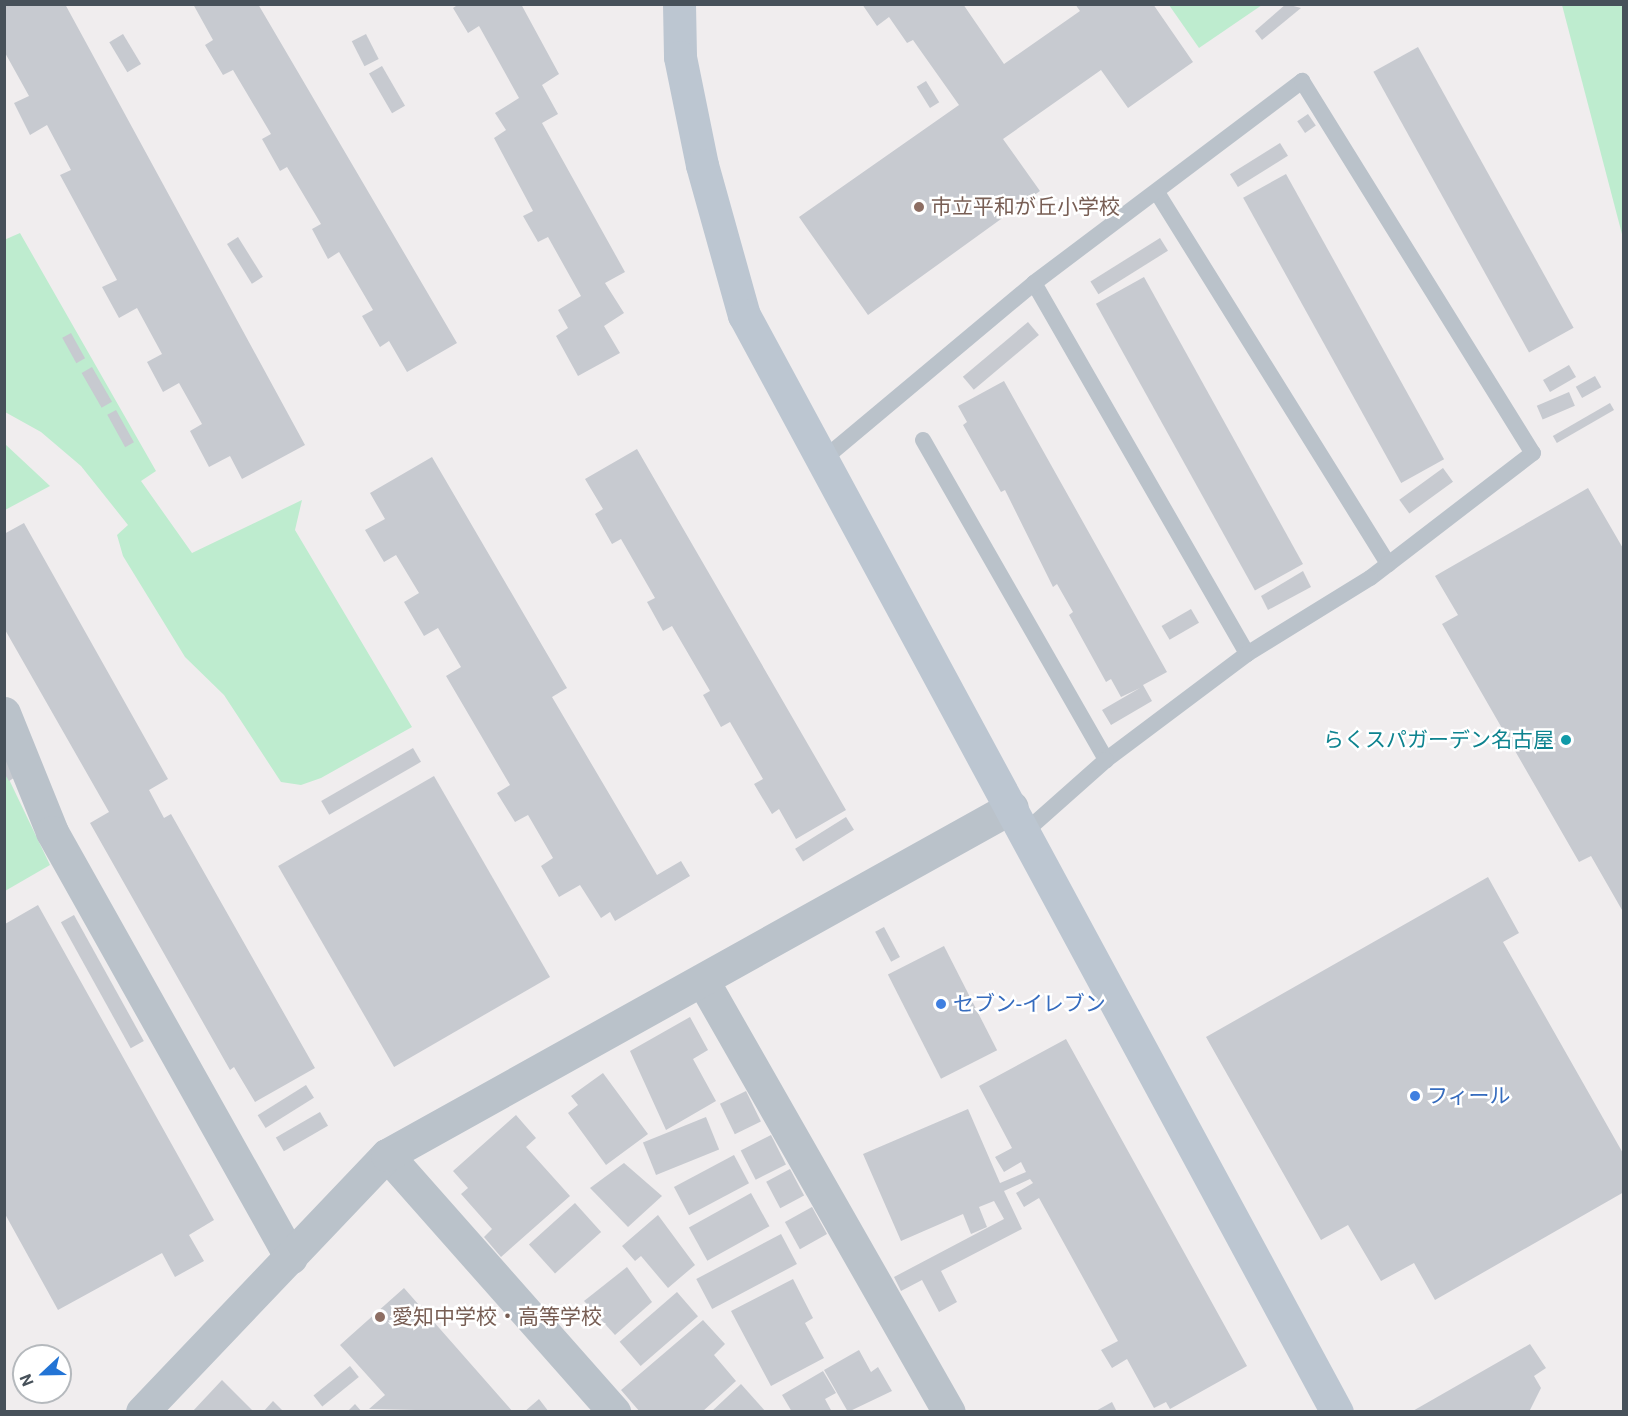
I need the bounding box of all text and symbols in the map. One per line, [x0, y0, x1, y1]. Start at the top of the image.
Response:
place label: 市立平和が丘小学校 [931, 194, 1120, 220]
marker: 市立平和が丘小学校 [912, 200, 926, 214]
place label: らくスパガーデン名古屋 [1323, 727, 1554, 753]
marker: らくスパガーデン名古屋 [1559, 733, 1573, 747]
place label: セブン-イレブン [953, 991, 1106, 1017]
marker: セブン-イレブン [934, 997, 948, 1011]
place label: フィール [1427, 1083, 1511, 1109]
marker: フィール [1408, 1089, 1422, 1103]
place label: 愛知中学校・高等学校 [392, 1304, 602, 1330]
marker: 愛知中学校・高等学校 [373, 1310, 387, 1324]
north arrow [12, 1344, 72, 1404]
text: N [16, 1371, 38, 1389]

